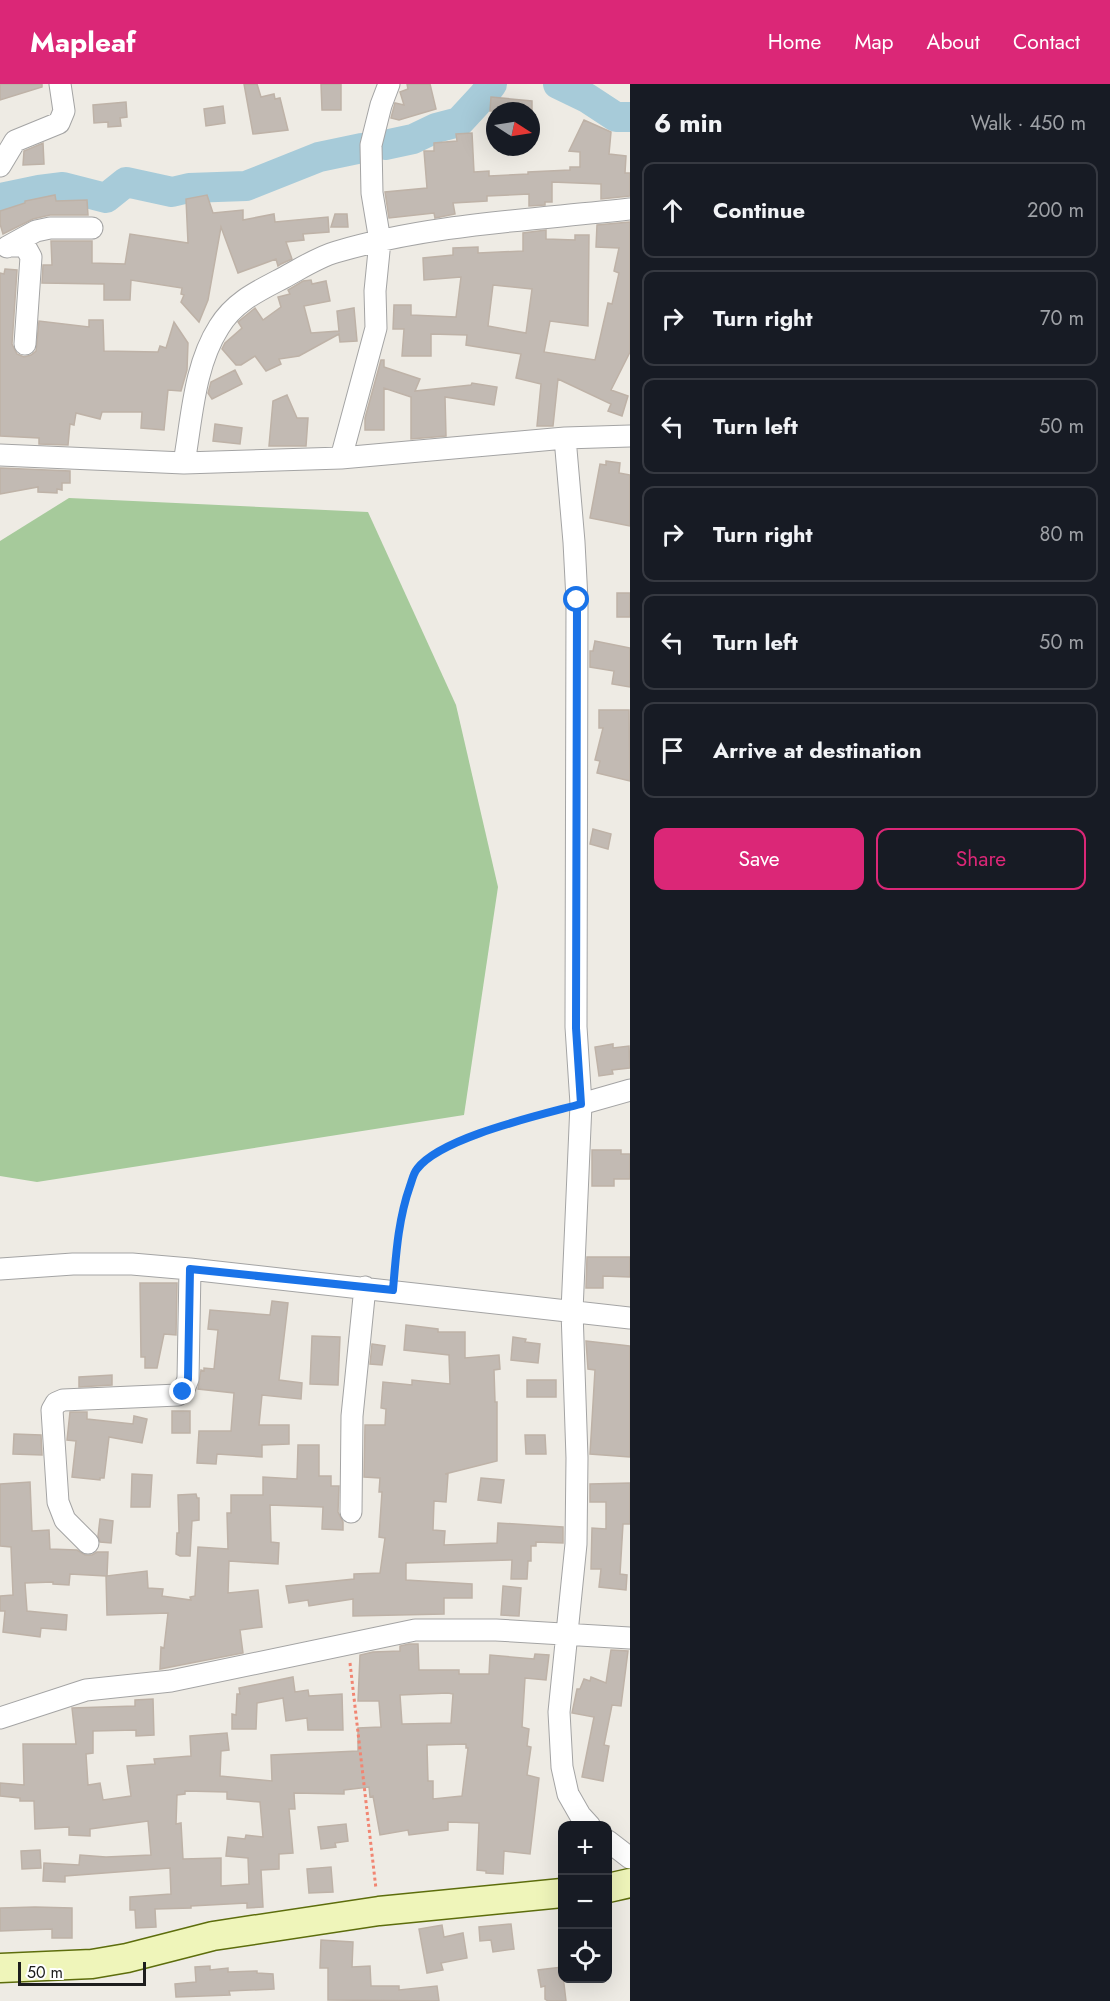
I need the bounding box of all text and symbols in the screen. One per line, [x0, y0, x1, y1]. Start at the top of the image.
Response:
text: Mapleaf [30, 22, 136, 63]
text: Home [768, 27, 821, 57]
text: Map [854, 27, 894, 57]
text: About [927, 27, 980, 57]
text: Contact [1013, 27, 1080, 57]
north arrow [486, 102, 540, 156]
text: 6 min [654, 104, 723, 142]
text: Walk · 450 m [971, 109, 1086, 138]
icon: ahead [656, 194, 689, 227]
text: Continue [713, 194, 805, 226]
text: 200 m [1027, 196, 1084, 225]
icon: right [656, 302, 689, 335]
text: Turn right [713, 302, 813, 334]
text: 70 m [1040, 304, 1084, 333]
icon: left [656, 410, 689, 443]
text: Turn left [713, 410, 798, 442]
text: 50 m [1039, 412, 1084, 441]
icon: right [656, 518, 689, 551]
text: Turn right [713, 518, 813, 550]
text: 80 m [1039, 520, 1084, 549]
route start [563, 586, 589, 612]
icon: left [656, 626, 689, 659]
text: Turn left [713, 626, 798, 658]
text: 50 m [1039, 628, 1084, 657]
icon: arrive [656, 734, 689, 767]
text: Arrive at destination [713, 734, 922, 766]
button: Save [654, 828, 864, 890]
button: Share [876, 828, 1086, 890]
route end [169, 1378, 195, 1404]
map controls [558, 1821, 612, 1983]
button: + [558, 1821, 612, 1875]
button: − [558, 1875, 612, 1929]
button: locate [558, 1929, 612, 1983]
scale bar [18, 1959, 146, 1986]
text: 50 m [27, 1961, 63, 1984]

